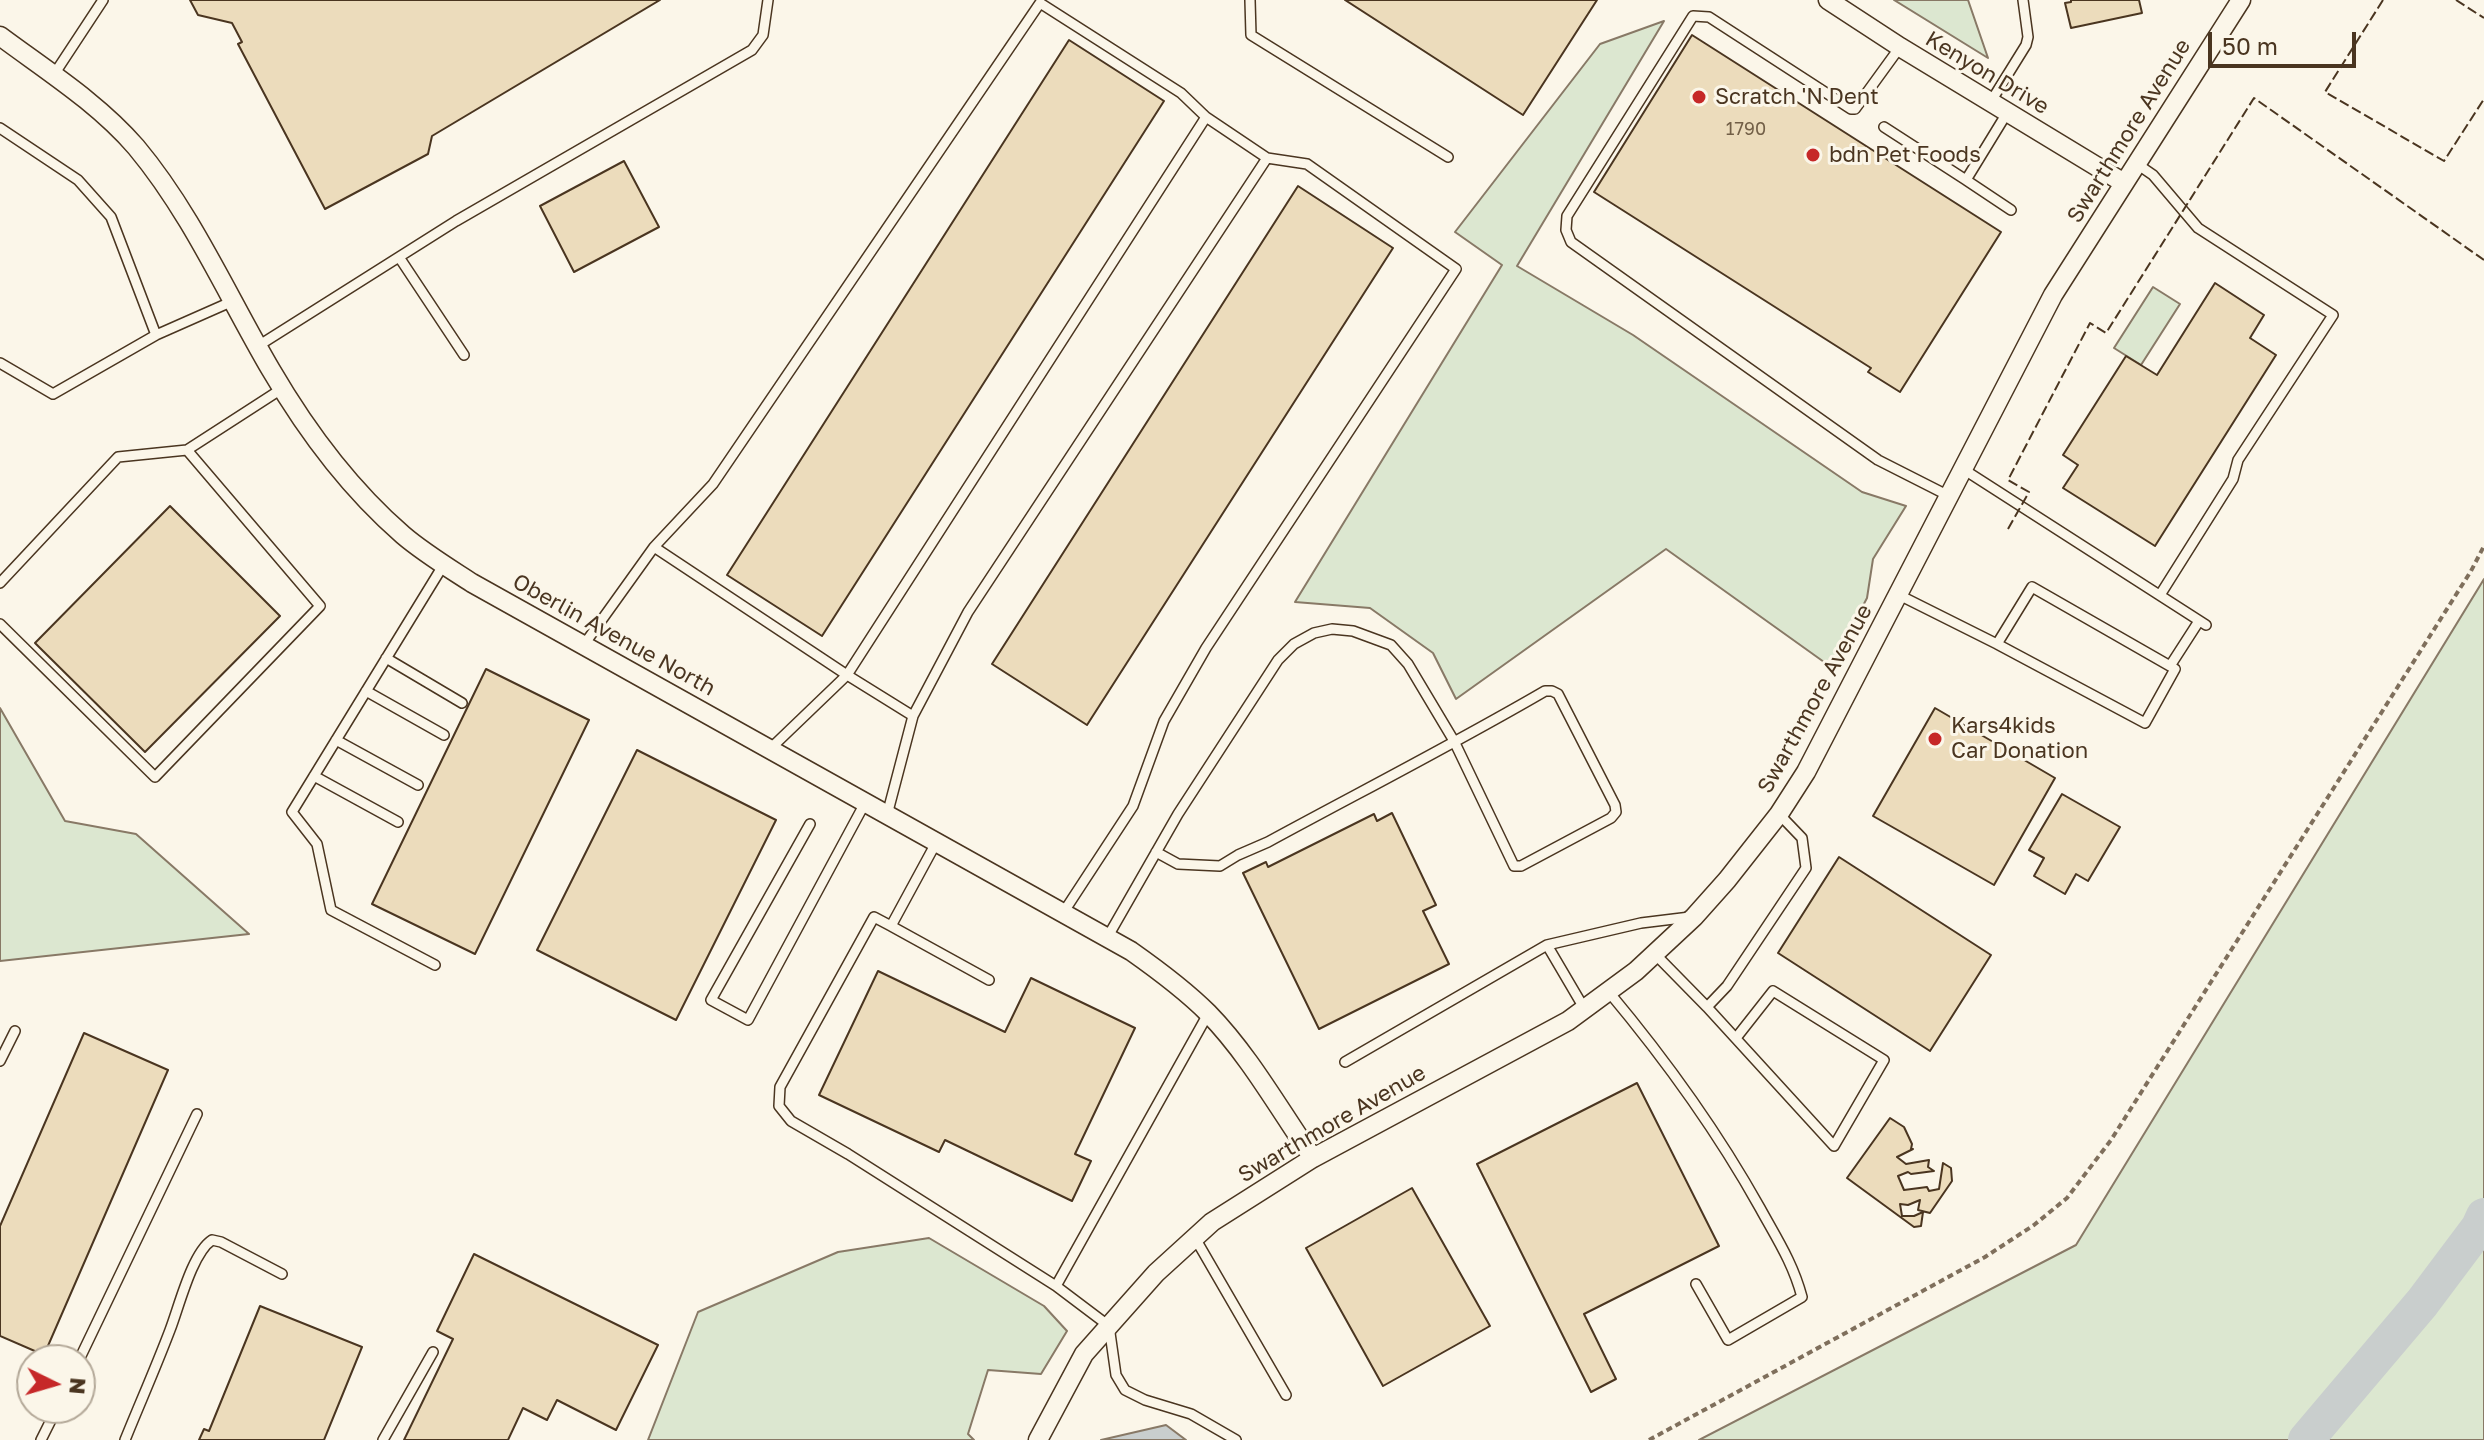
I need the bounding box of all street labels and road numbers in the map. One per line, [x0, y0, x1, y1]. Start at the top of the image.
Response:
street label: Kenyon Drive [1921, 26, 2053, 120]
street label: Swarthmore Avenue [2062, 34, 2196, 228]
street label: Oberlin Avenue North [508, 568, 720, 702]
street label: Swarthmore Avenue [1752, 600, 1878, 798]
street label: Swarthmore Avenue [1234, 1060, 1430, 1188]

